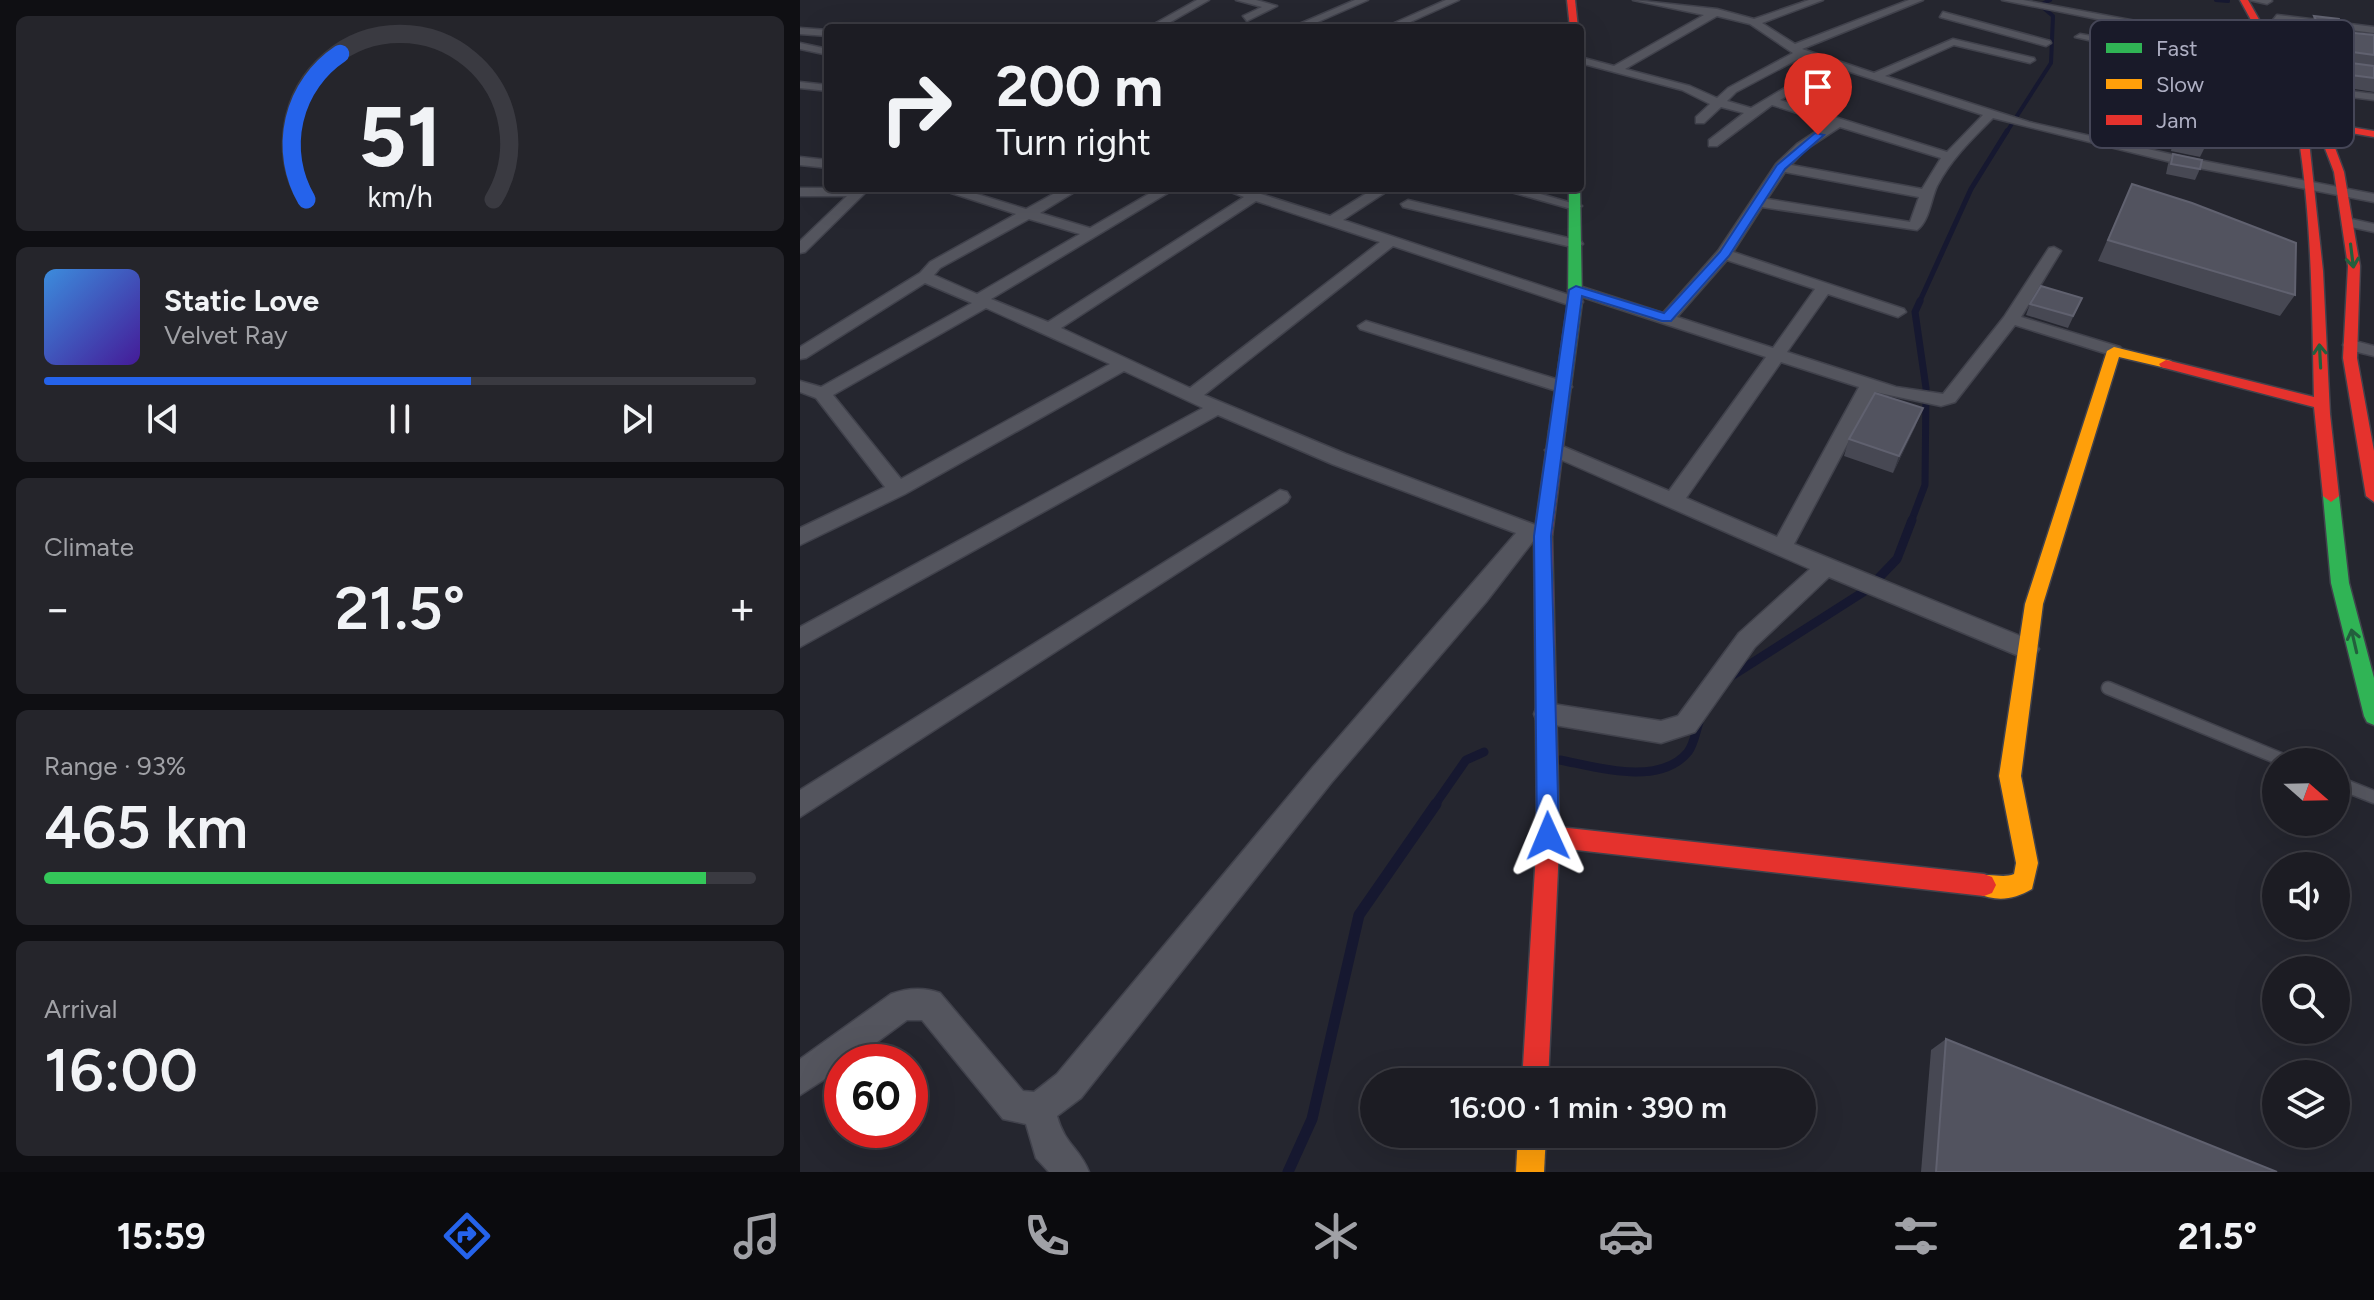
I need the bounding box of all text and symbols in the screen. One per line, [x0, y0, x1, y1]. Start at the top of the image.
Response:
legend [2090, 20, 2354, 148]
text: Fast [2156, 35, 2198, 62]
text: 200 m [996, 53, 1163, 120]
pin [1784, 53, 1852, 135]
icon: right [864, 56, 968, 160]
icon: arrive [1796, 65, 1840, 109]
text: Slow [2156, 71, 2205, 98]
text: 51 [358, 86, 442, 186]
text: Jam [2156, 107, 2197, 134]
text: Turn right [996, 121, 1151, 164]
text: km/h [367, 180, 433, 214]
one-way arrow [2345, 242, 2360, 269]
text: Static Love [164, 282, 319, 319]
text: Velvet Ray [164, 319, 288, 351]
one-way arrow [2312, 343, 2327, 370]
icon: previous [141, 397, 185, 441]
icon: pause [378, 397, 422, 441]
icon: next [615, 397, 659, 441]
text: Climate [44, 531, 134, 563]
text: 21.5° [335, 572, 465, 644]
text: − [44, 582, 71, 635]
text: + [729, 582, 756, 635]
one-way arrow [2345, 629, 2360, 654]
north arrow [2262, 748, 2350, 836]
map controls [2262, 748, 2350, 1148]
text: Range · 93% [44, 750, 186, 782]
text: 465 km [44, 791, 248, 863]
position arrow [1506, 794, 1590, 878]
button: sound [2262, 852, 2350, 940]
button: search [2262, 956, 2350, 1044]
text: Arrival [44, 993, 117, 1025]
text: 16:00 [44, 1034, 198, 1106]
speed limit sign: 60 [824, 1044, 928, 1148]
button: layers [2262, 1060, 2350, 1148]
text: 16:00 · 1 min · 390 m [1449, 1089, 1727, 1126]
icon: directions [439, 1208, 495, 1264]
icon: music [729, 1208, 785, 1264]
icon: phone [1019, 1208, 1075, 1264]
icon: climate [1308, 1208, 1364, 1264]
icon: car [1598, 1208, 1654, 1264]
icon: filters [1888, 1208, 1944, 1264]
text: 15:59 [117, 1215, 206, 1258]
text: 21.5° [2178, 1215, 2257, 1258]

